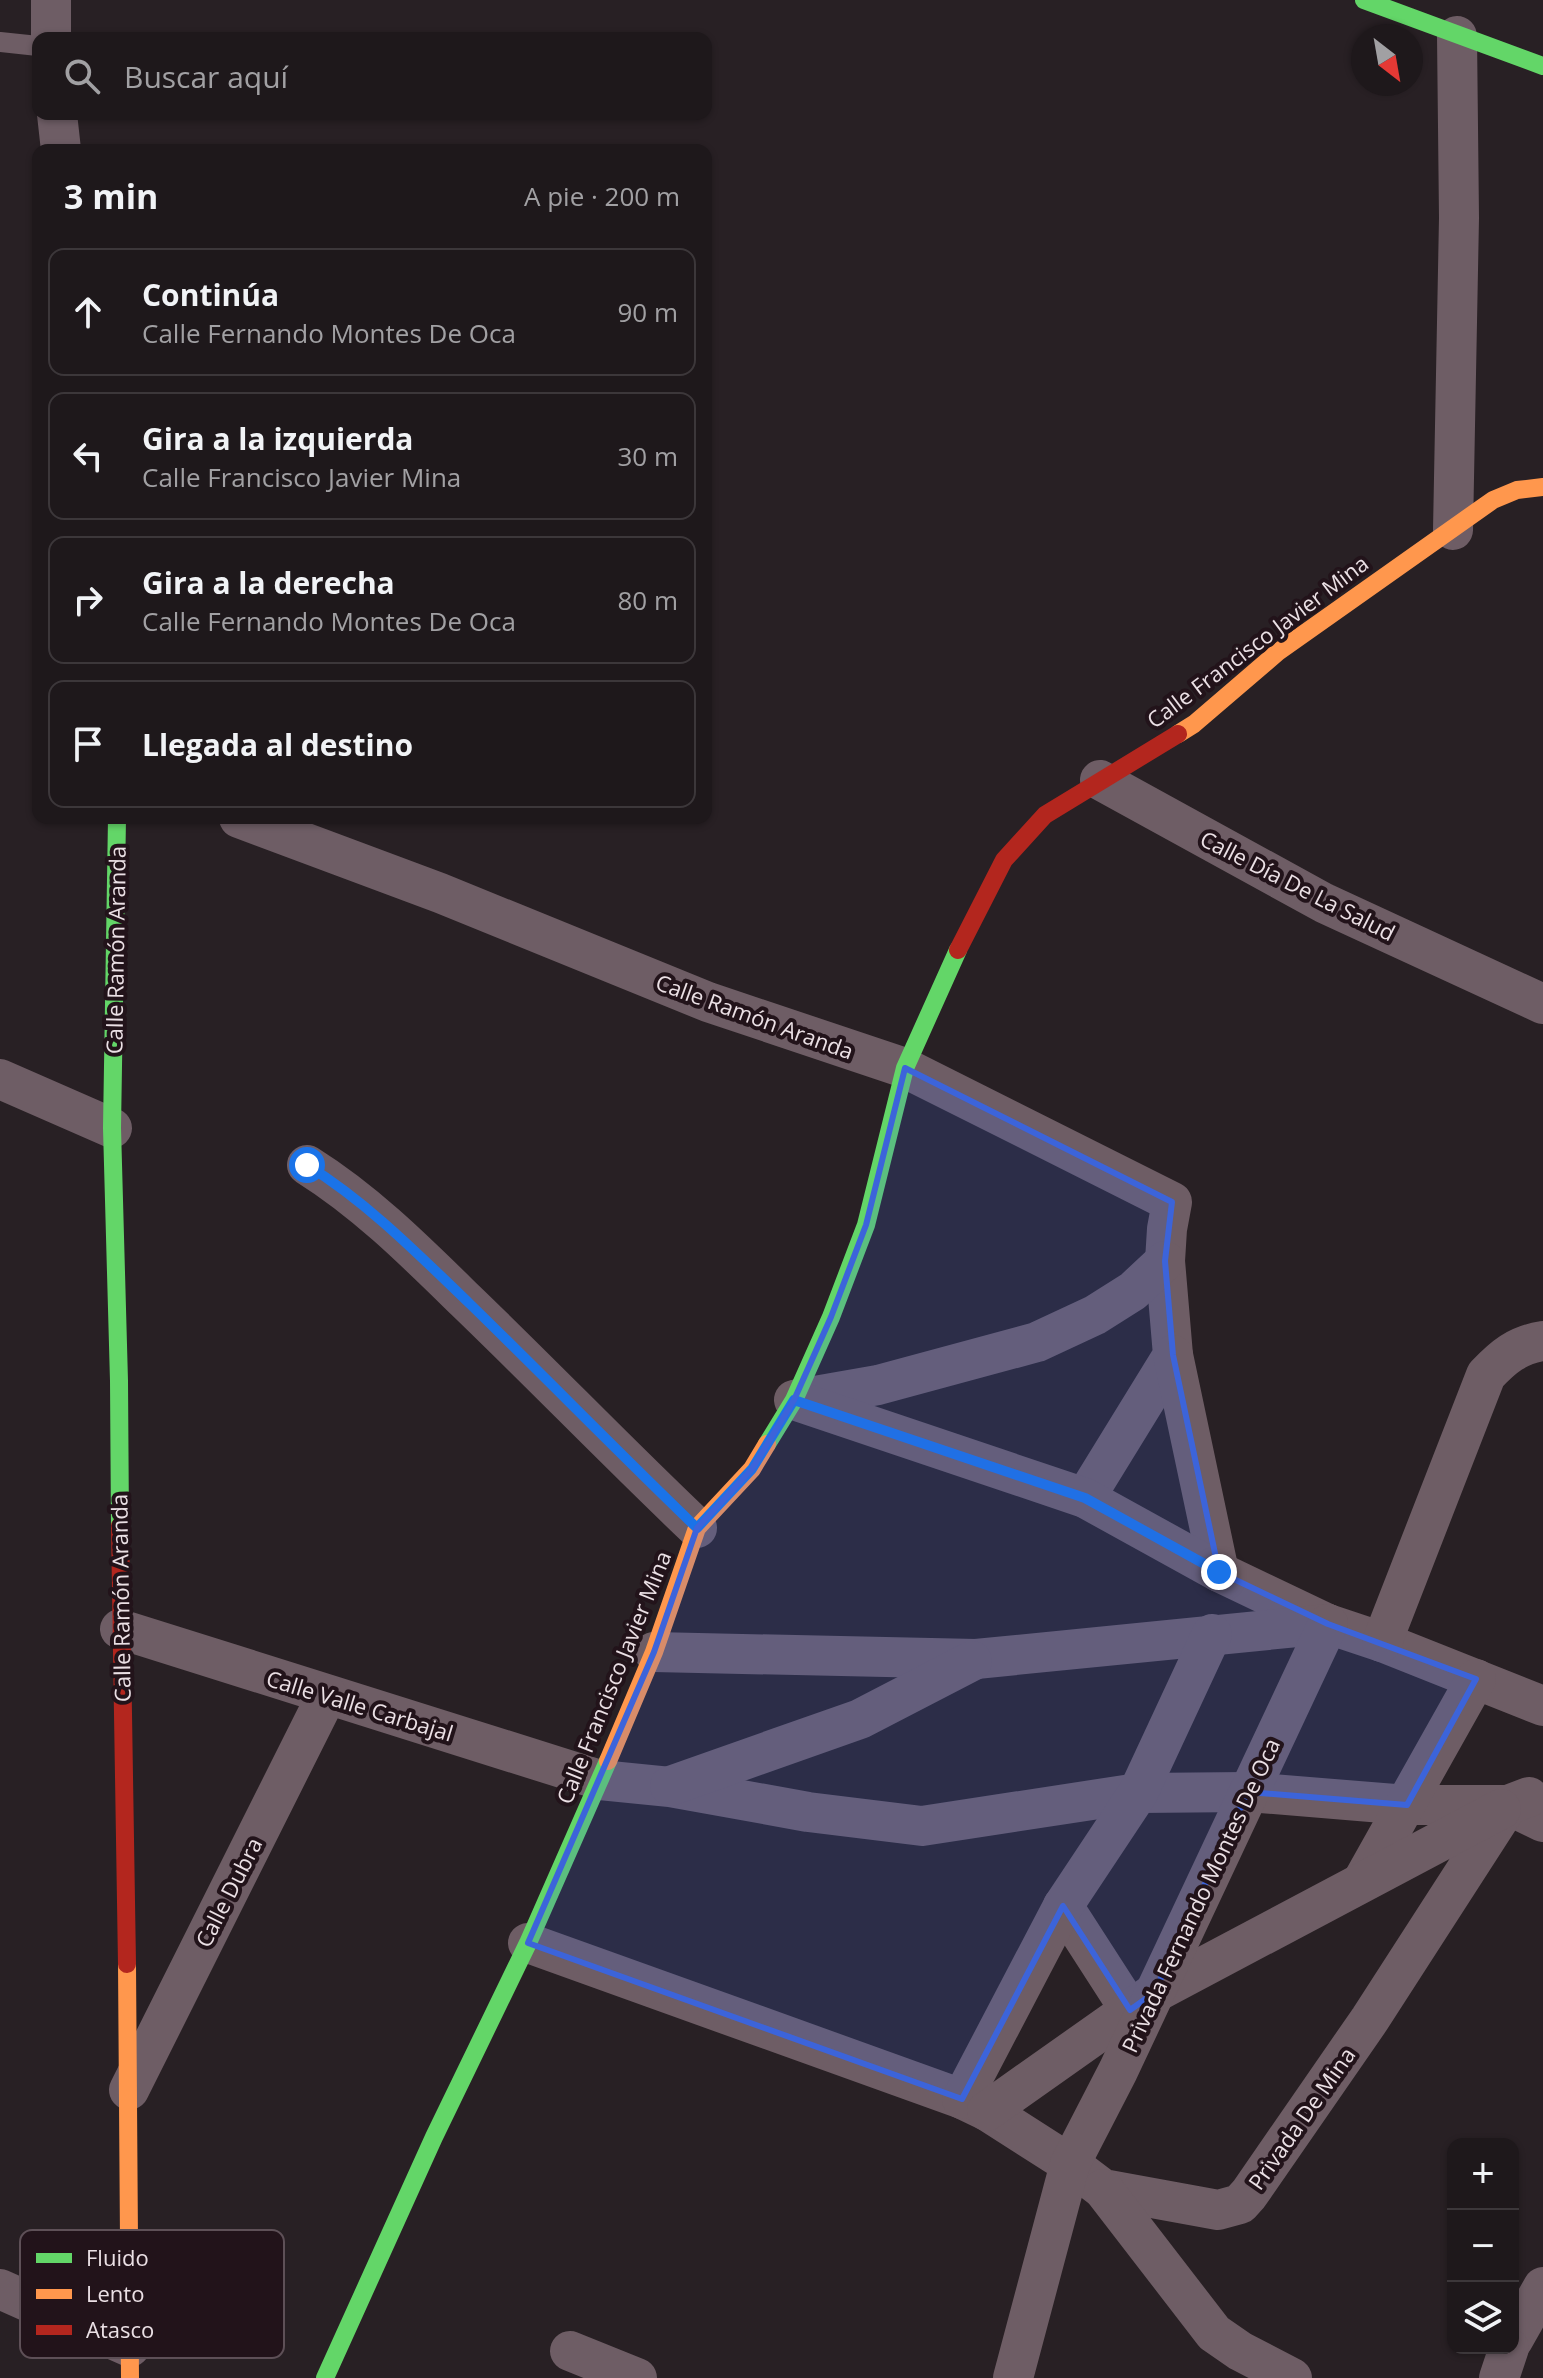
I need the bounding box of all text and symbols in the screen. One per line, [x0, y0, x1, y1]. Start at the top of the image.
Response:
north arrow [1351, 24, 1423, 96]
search box [32, 32, 712, 120]
icon: search [60, 54, 104, 98]
text: Buscar aquí [124, 56, 288, 97]
text: 3 min [64, 173, 158, 219]
text: A pie · 200 m [524, 178, 680, 214]
text: Continúa [142, 274, 279, 315]
icon: ahead [66, 290, 110, 334]
text: 90 m [617, 294, 678, 330]
text: Calle Fernando Montes De Oca [142, 315, 516, 351]
text: Gira a la izquierda [142, 418, 414, 459]
icon: left [66, 434, 110, 478]
text: 30 m [617, 438, 678, 474]
text: Calle Francisco Javier Mina [142, 459, 461, 495]
street label: Calle Francisco Javier Mina [1140, 548, 1374, 734]
text: Gira a la derecha [142, 562, 395, 603]
icon: right [66, 578, 110, 622]
text: 80 m [617, 582, 678, 618]
text: Calle Fernando Montes De Oca [142, 603, 516, 639]
icon: arrive [66, 722, 110, 766]
text: Llegada al destino [142, 724, 413, 765]
street label: Calle Día De La Salud [1195, 823, 1401, 947]
street label: Calle Ramón Aranda [98, 846, 132, 1054]
street label: Calle Ramón Aranda [652, 966, 858, 1066]
route start [289, 1147, 325, 1183]
street label: Calle Ramón Aranda [103, 1494, 137, 1702]
street label: Calle Francisco Javier Mina [548, 1546, 678, 1808]
route end [1201, 1554, 1237, 1590]
street label: Calle Valle Carbajal [263, 1662, 457, 1748]
street label: Privada Fernando Montes De Oca [1114, 1733, 1286, 2057]
street label: Calle Dubra [188, 1832, 268, 1952]
street label: Privada De Mina [1241, 2041, 1361, 2195]
map controls [1447, 2138, 1519, 2354]
button: + [1447, 2138, 1519, 2210]
button: − [1447, 2210, 1519, 2282]
legend [20, 2230, 284, 2358]
text: Fluido [86, 2242, 149, 2272]
text: Lento [86, 2278, 144, 2308]
button: layers [1447, 2282, 1519, 2354]
text: Atasco [86, 2314, 154, 2344]

